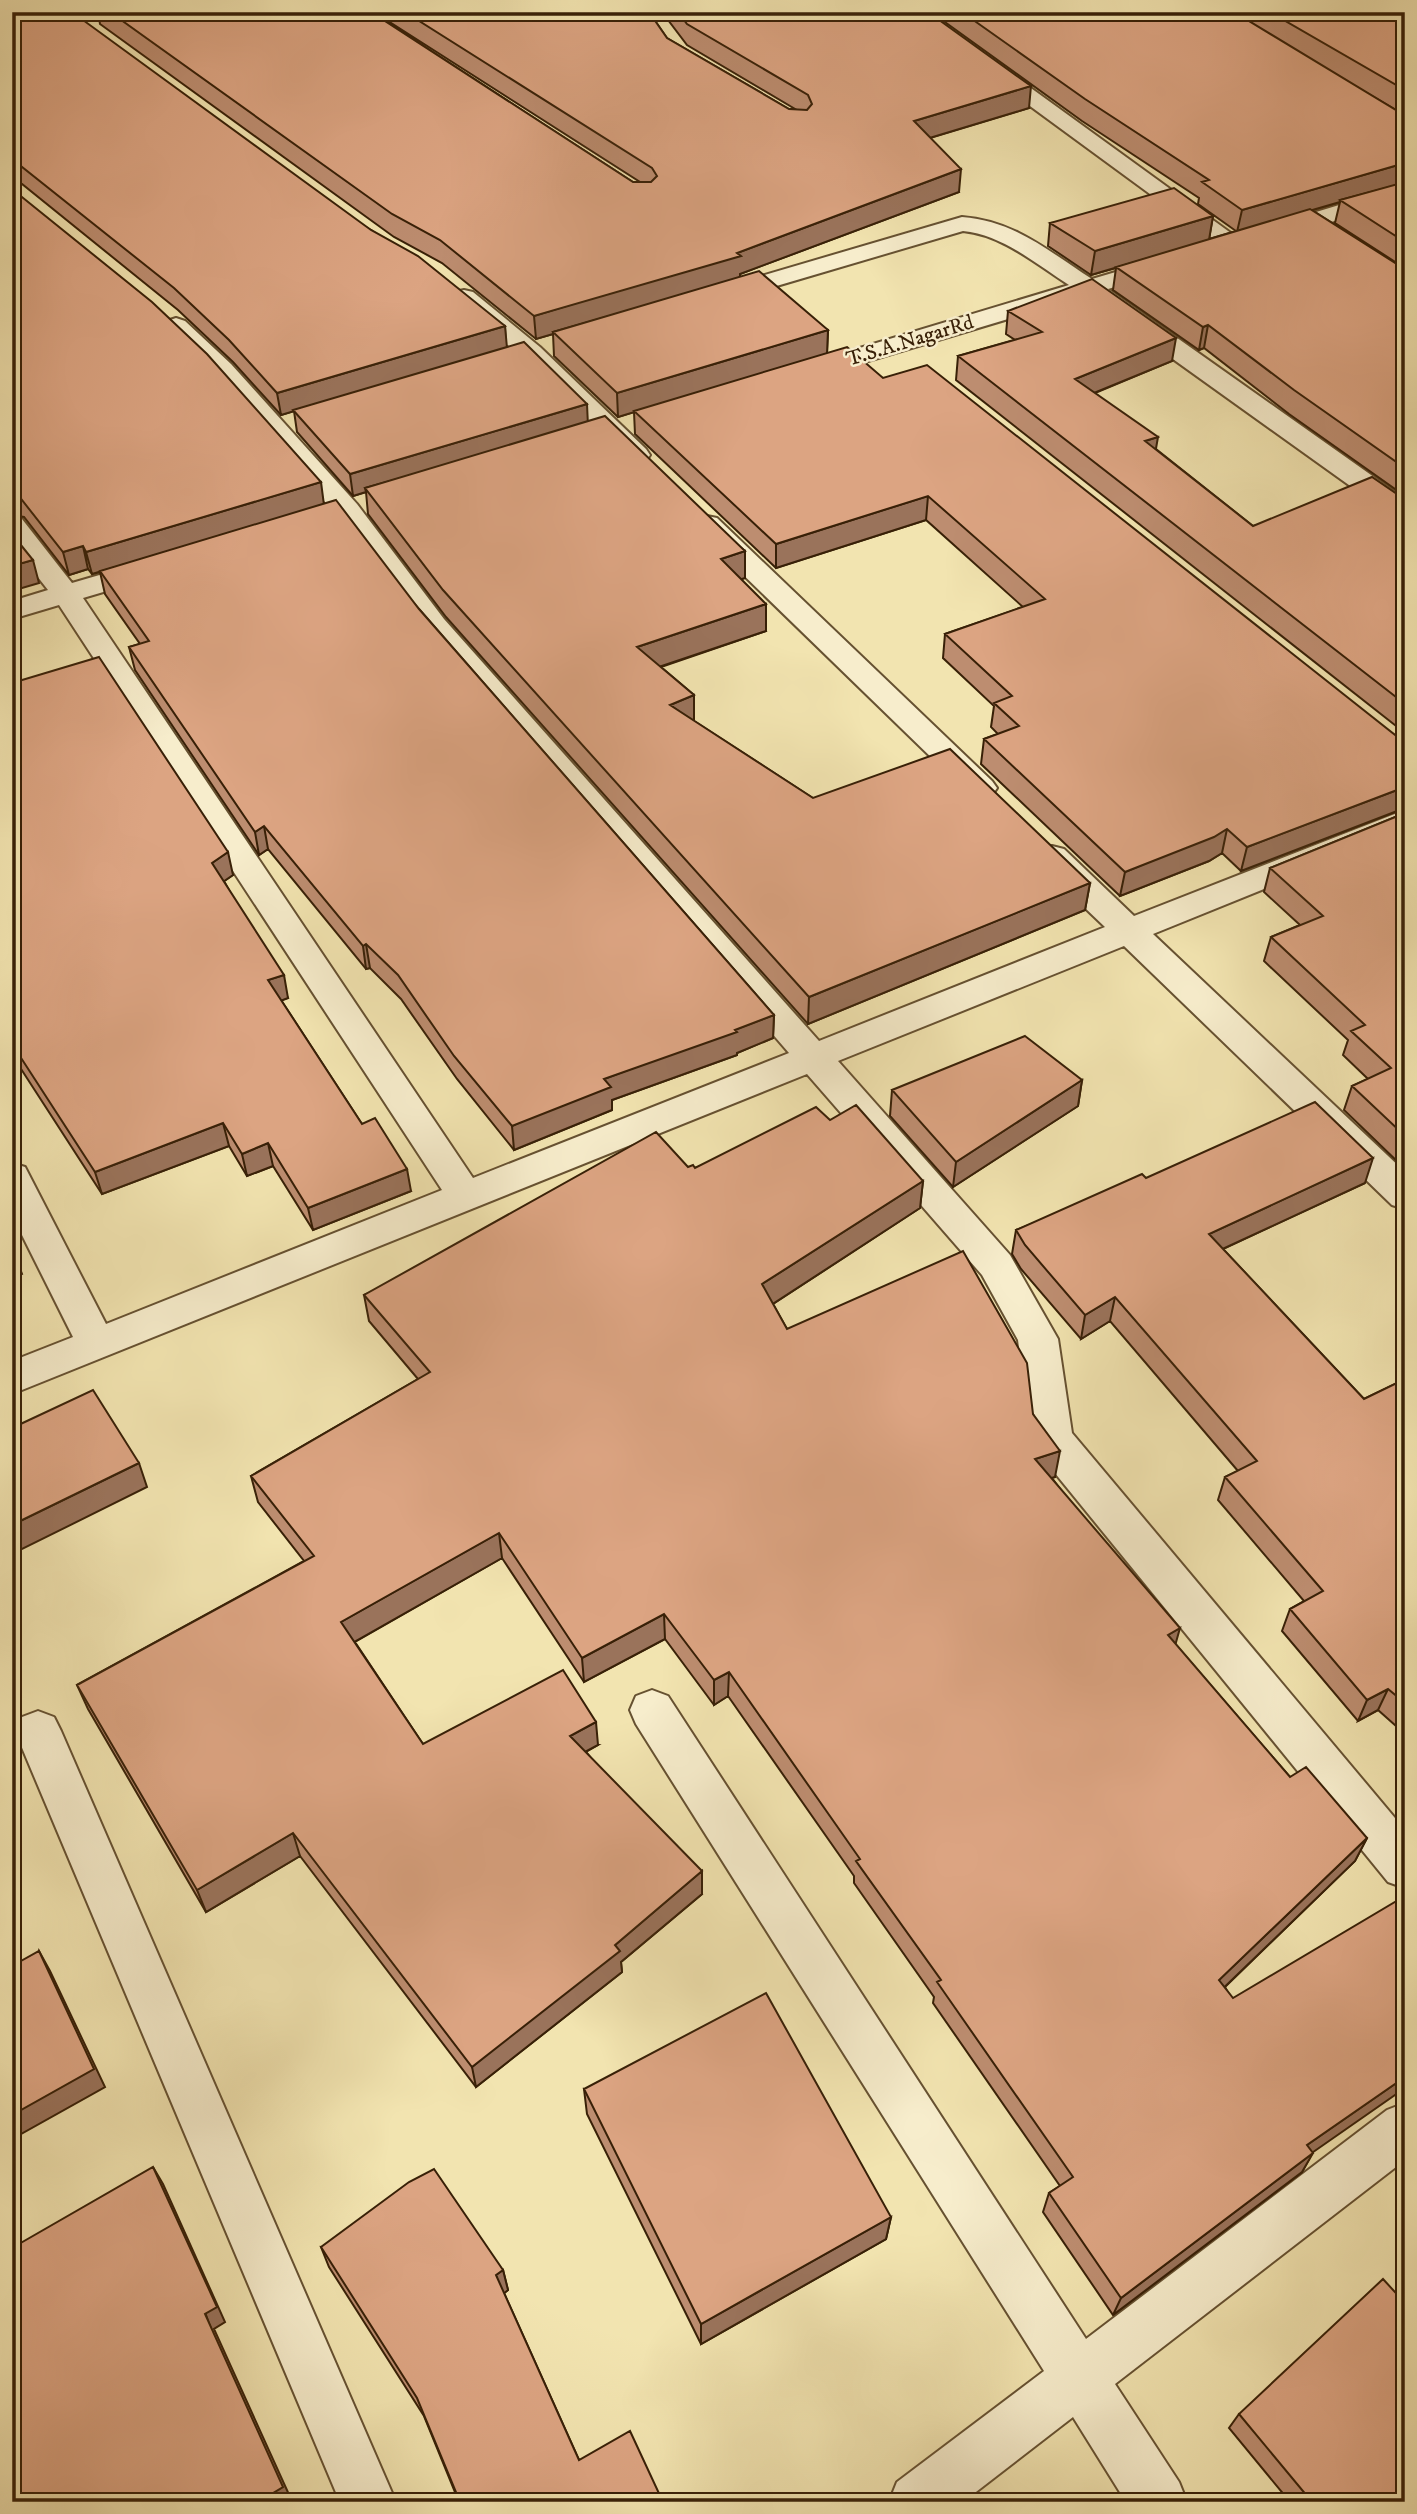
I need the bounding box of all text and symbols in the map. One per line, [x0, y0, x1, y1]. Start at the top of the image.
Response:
street label: T.S.A.NagarRd [843, 309, 977, 373]

